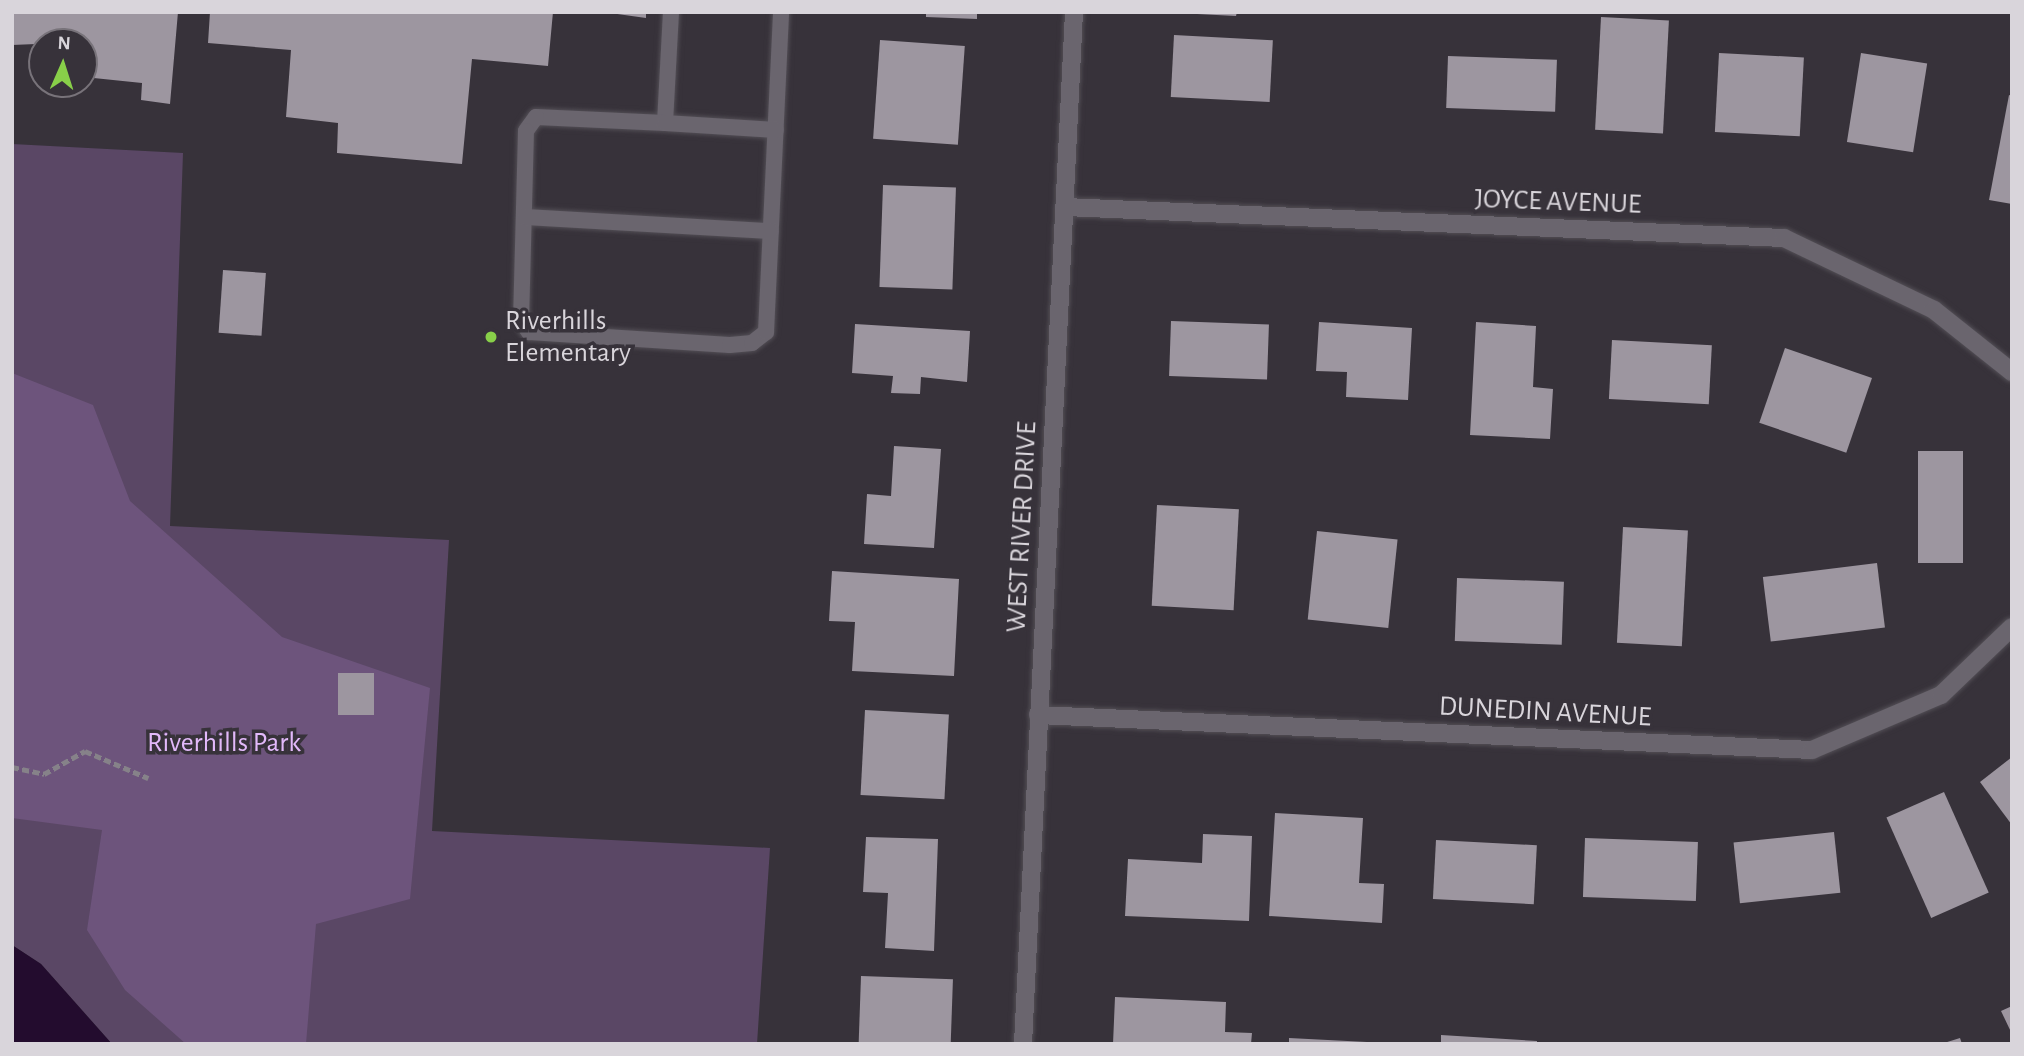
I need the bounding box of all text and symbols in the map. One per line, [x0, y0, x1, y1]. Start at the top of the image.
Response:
north arrow [28, 28, 98, 98]
text: N [57, 34, 71, 53]
street label: JOYCE AVENUE [1474, 182, 1642, 222]
place label: Riverhills Elementary [505, 304, 631, 370]
marker: Riverhills Elementary [483, 329, 499, 345]
street label: WEST RIVER DRIVE [1000, 420, 1044, 634]
street label: DUNEDIN AVENUE [1438, 690, 1652, 734]
park label: Riverhills Park [147, 726, 301, 760]

